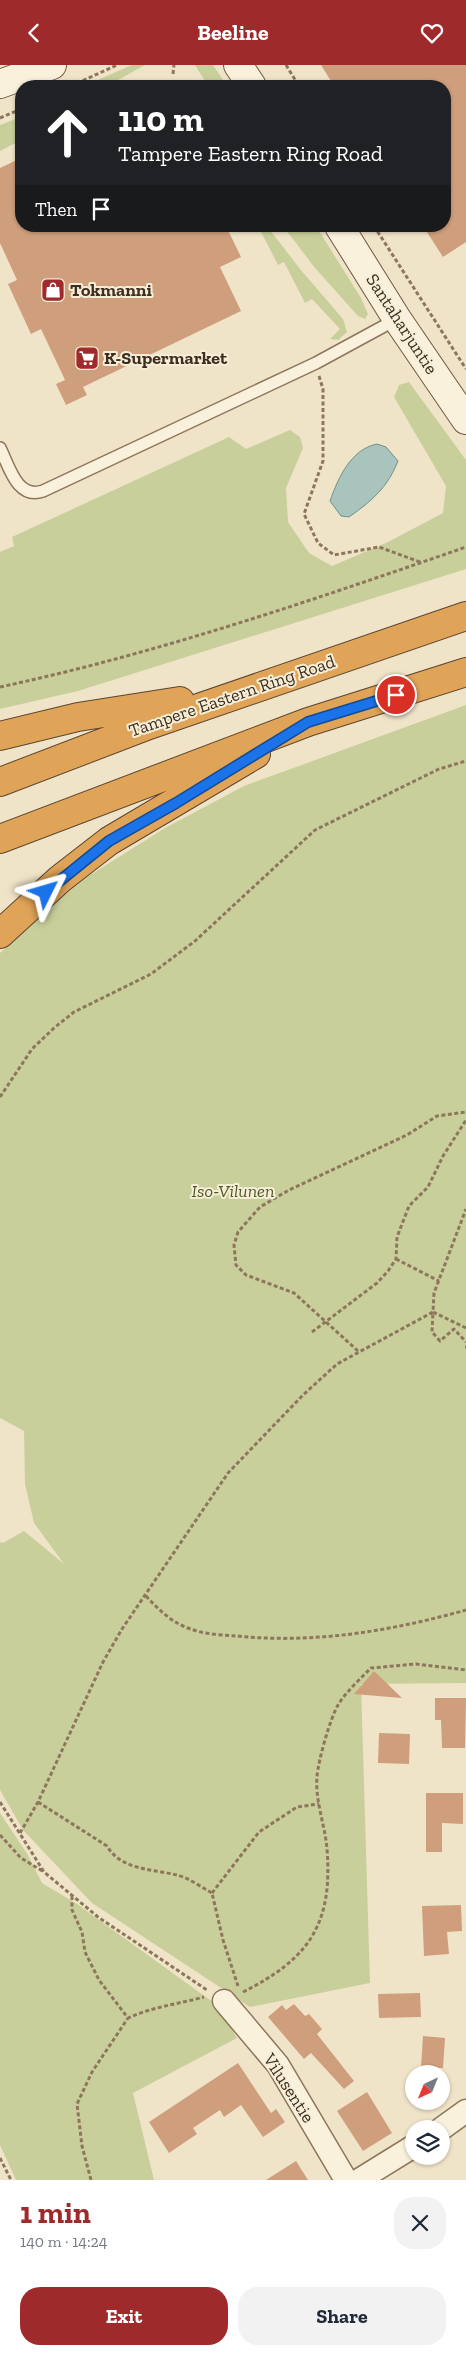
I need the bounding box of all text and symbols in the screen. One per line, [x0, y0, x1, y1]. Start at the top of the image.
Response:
icon: back [20, 19, 48, 47]
text: Beeline [197, 19, 269, 46]
icon: heart [418, 19, 446, 47]
text: 110 m [118, 98, 204, 140]
icon: ahead [35, 100, 100, 165]
text: Tampere Eastern Ring Road [118, 140, 383, 167]
icon: arrive [87, 195, 115, 223]
text: Then [35, 198, 77, 221]
street label: Santaharjuntie [361, 270, 443, 378]
shop icon: Tokmanni [40, 277, 66, 303]
place label: Tokmanni [70, 279, 153, 301]
supermarket icon: K-Supermarket [74, 345, 100, 371]
place label: K-Supermarket [104, 347, 228, 369]
street label: Tampere Eastern Ring Road [126, 650, 338, 742]
pin [375, 674, 417, 716]
icon: arrive [382, 681, 410, 709]
position arrow [19, 865, 71, 917]
park label: Iso-Vilunen [192, 1180, 274, 1202]
street label: Vilusentie [258, 2048, 319, 2127]
north arrow [405, 2065, 450, 2110]
map controls [405, 2065, 450, 2165]
button: layers [405, 2120, 450, 2165]
text: 1 min [20, 2195, 91, 2231]
button: close [394, 2197, 446, 2249]
text: 140 m · 14:24 [20, 2232, 107, 2251]
button: Exit [20, 2287, 228, 2345]
button: Share [238, 2287, 446, 2345]

